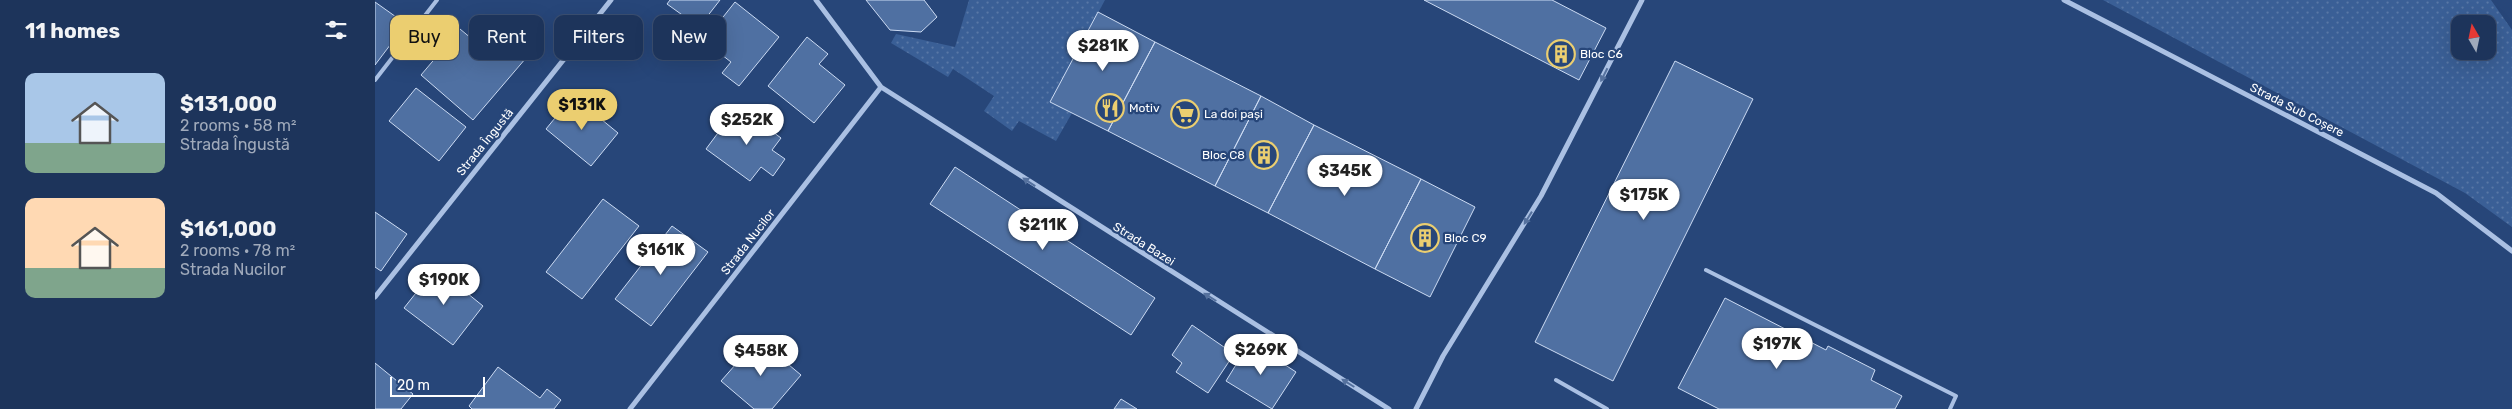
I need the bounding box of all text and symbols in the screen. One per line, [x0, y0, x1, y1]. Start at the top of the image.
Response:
chip: Buy [390, 15, 459, 60]
chip: Rent [469, 15, 544, 60]
chip: Filters [554, 15, 643, 60]
chip: New [653, 15, 726, 60]
north arrow [2451, 15, 2496, 60]
map controls [2451, 15, 2496, 60]
icon: filters [322, 16, 350, 44]
text: 11 homes [25, 18, 120, 43]
pin: $281K [1068, 30, 1138, 72]
text: $281K [1078, 36, 1128, 55]
building icon: Bloc C6 [1546, 39, 1576, 69]
place label: Bloc C6 [1580, 47, 1623, 61]
one-way arrow [1600, 68, 1608, 82]
street label: Strada Sub Coșere [2248, 80, 2347, 140]
pin: $131K [547, 88, 617, 131]
text: $131,000 [180, 91, 277, 116]
icon: home [65, 93, 125, 153]
restaurant icon: Motiv [1095, 93, 1125, 123]
text: $131K [558, 95, 606, 114]
supermarket icon: La doi pași [1170, 99, 1200, 129]
place label: Motiv [1129, 101, 1160, 115]
pin: $252K [712, 104, 782, 146]
street label: Strada Îngustă [454, 106, 516, 178]
place label: La doi pași [1204, 107, 1263, 121]
text: $252K [721, 110, 773, 129]
text: 2 rooms · 58 m² [180, 116, 296, 135]
text: Strada Îngustă [180, 135, 290, 154]
building icon: Bloc C8 [1249, 140, 1279, 170]
place label: Bloc C8 [1202, 148, 1245, 162]
pin: $345K [1310, 154, 1380, 197]
text: $345K [1318, 161, 1372, 180]
one-way arrow [1022, 177, 1035, 187]
pin: $175K [1609, 178, 1679, 221]
text: $175K [1620, 185, 1668, 204]
street label: Strada Nucilor [718, 206, 778, 278]
pin: $211K [1008, 208, 1078, 251]
one-way arrow [1523, 212, 1533, 225]
text: $211K [1019, 215, 1067, 234]
text: $161,000 [180, 216, 277, 241]
icon: home [65, 218, 125, 278]
street label: Strada Bazei [1111, 219, 1178, 269]
building icon: Bloc C9 [1410, 223, 1440, 253]
place label: Bloc C9 [1444, 231, 1487, 245]
pin: $161K [626, 234, 696, 276]
text: $161K [637, 240, 685, 259]
text: 2 rooms · 78 m² [180, 241, 295, 260]
text: Strada Nucilor [180, 260, 286, 279]
pin: $190K [409, 264, 479, 306]
text: $190K [419, 270, 469, 289]
one-way arrow [1204, 292, 1217, 301]
pin: $197K [1742, 328, 1812, 370]
pin: $458K [726, 334, 796, 377]
pin: $269K [1226, 334, 1296, 376]
text: $197K [1753, 334, 1801, 353]
text: $269K [1235, 340, 1287, 359]
text: $458K [734, 341, 788, 360]
scale bar [390, 374, 485, 397]
text: 20 m [397, 377, 430, 394]
one-way arrow [1341, 378, 1354, 388]

